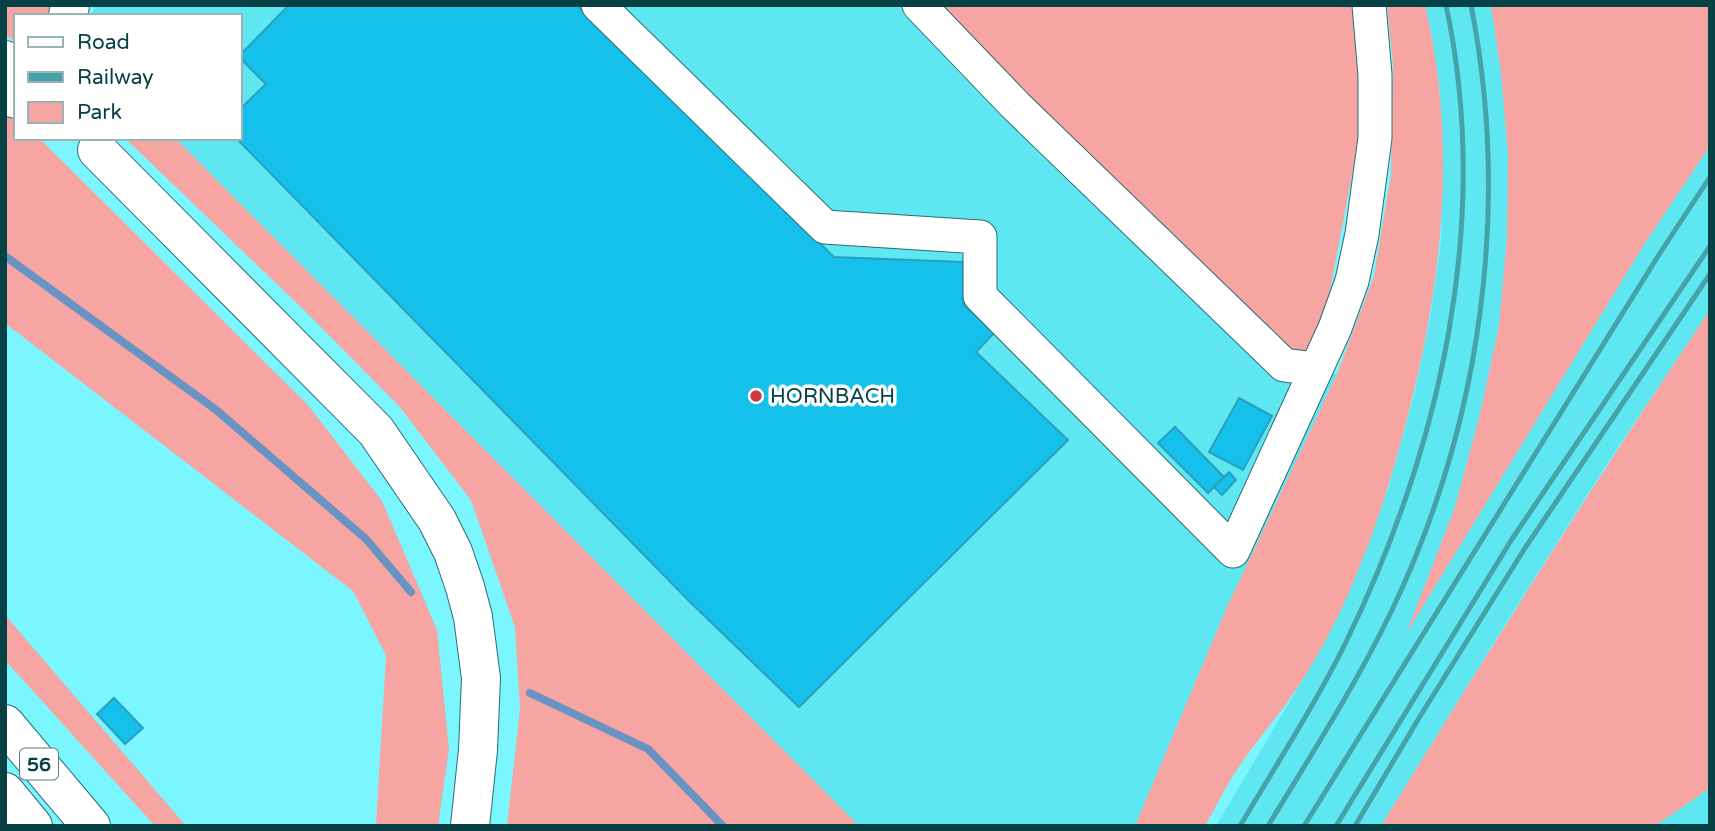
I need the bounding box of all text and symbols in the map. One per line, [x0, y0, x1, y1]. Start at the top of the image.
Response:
legend [14, 14, 242, 140]
text: Road [77, 30, 130, 55]
text: Railway [77, 65, 154, 90]
text: Park [77, 100, 122, 125]
place label: HORNBACH [770, 384, 895, 409]
marker: HORNBACH [748, 388, 764, 404]
road number: 56 [20, 748, 58, 779]

